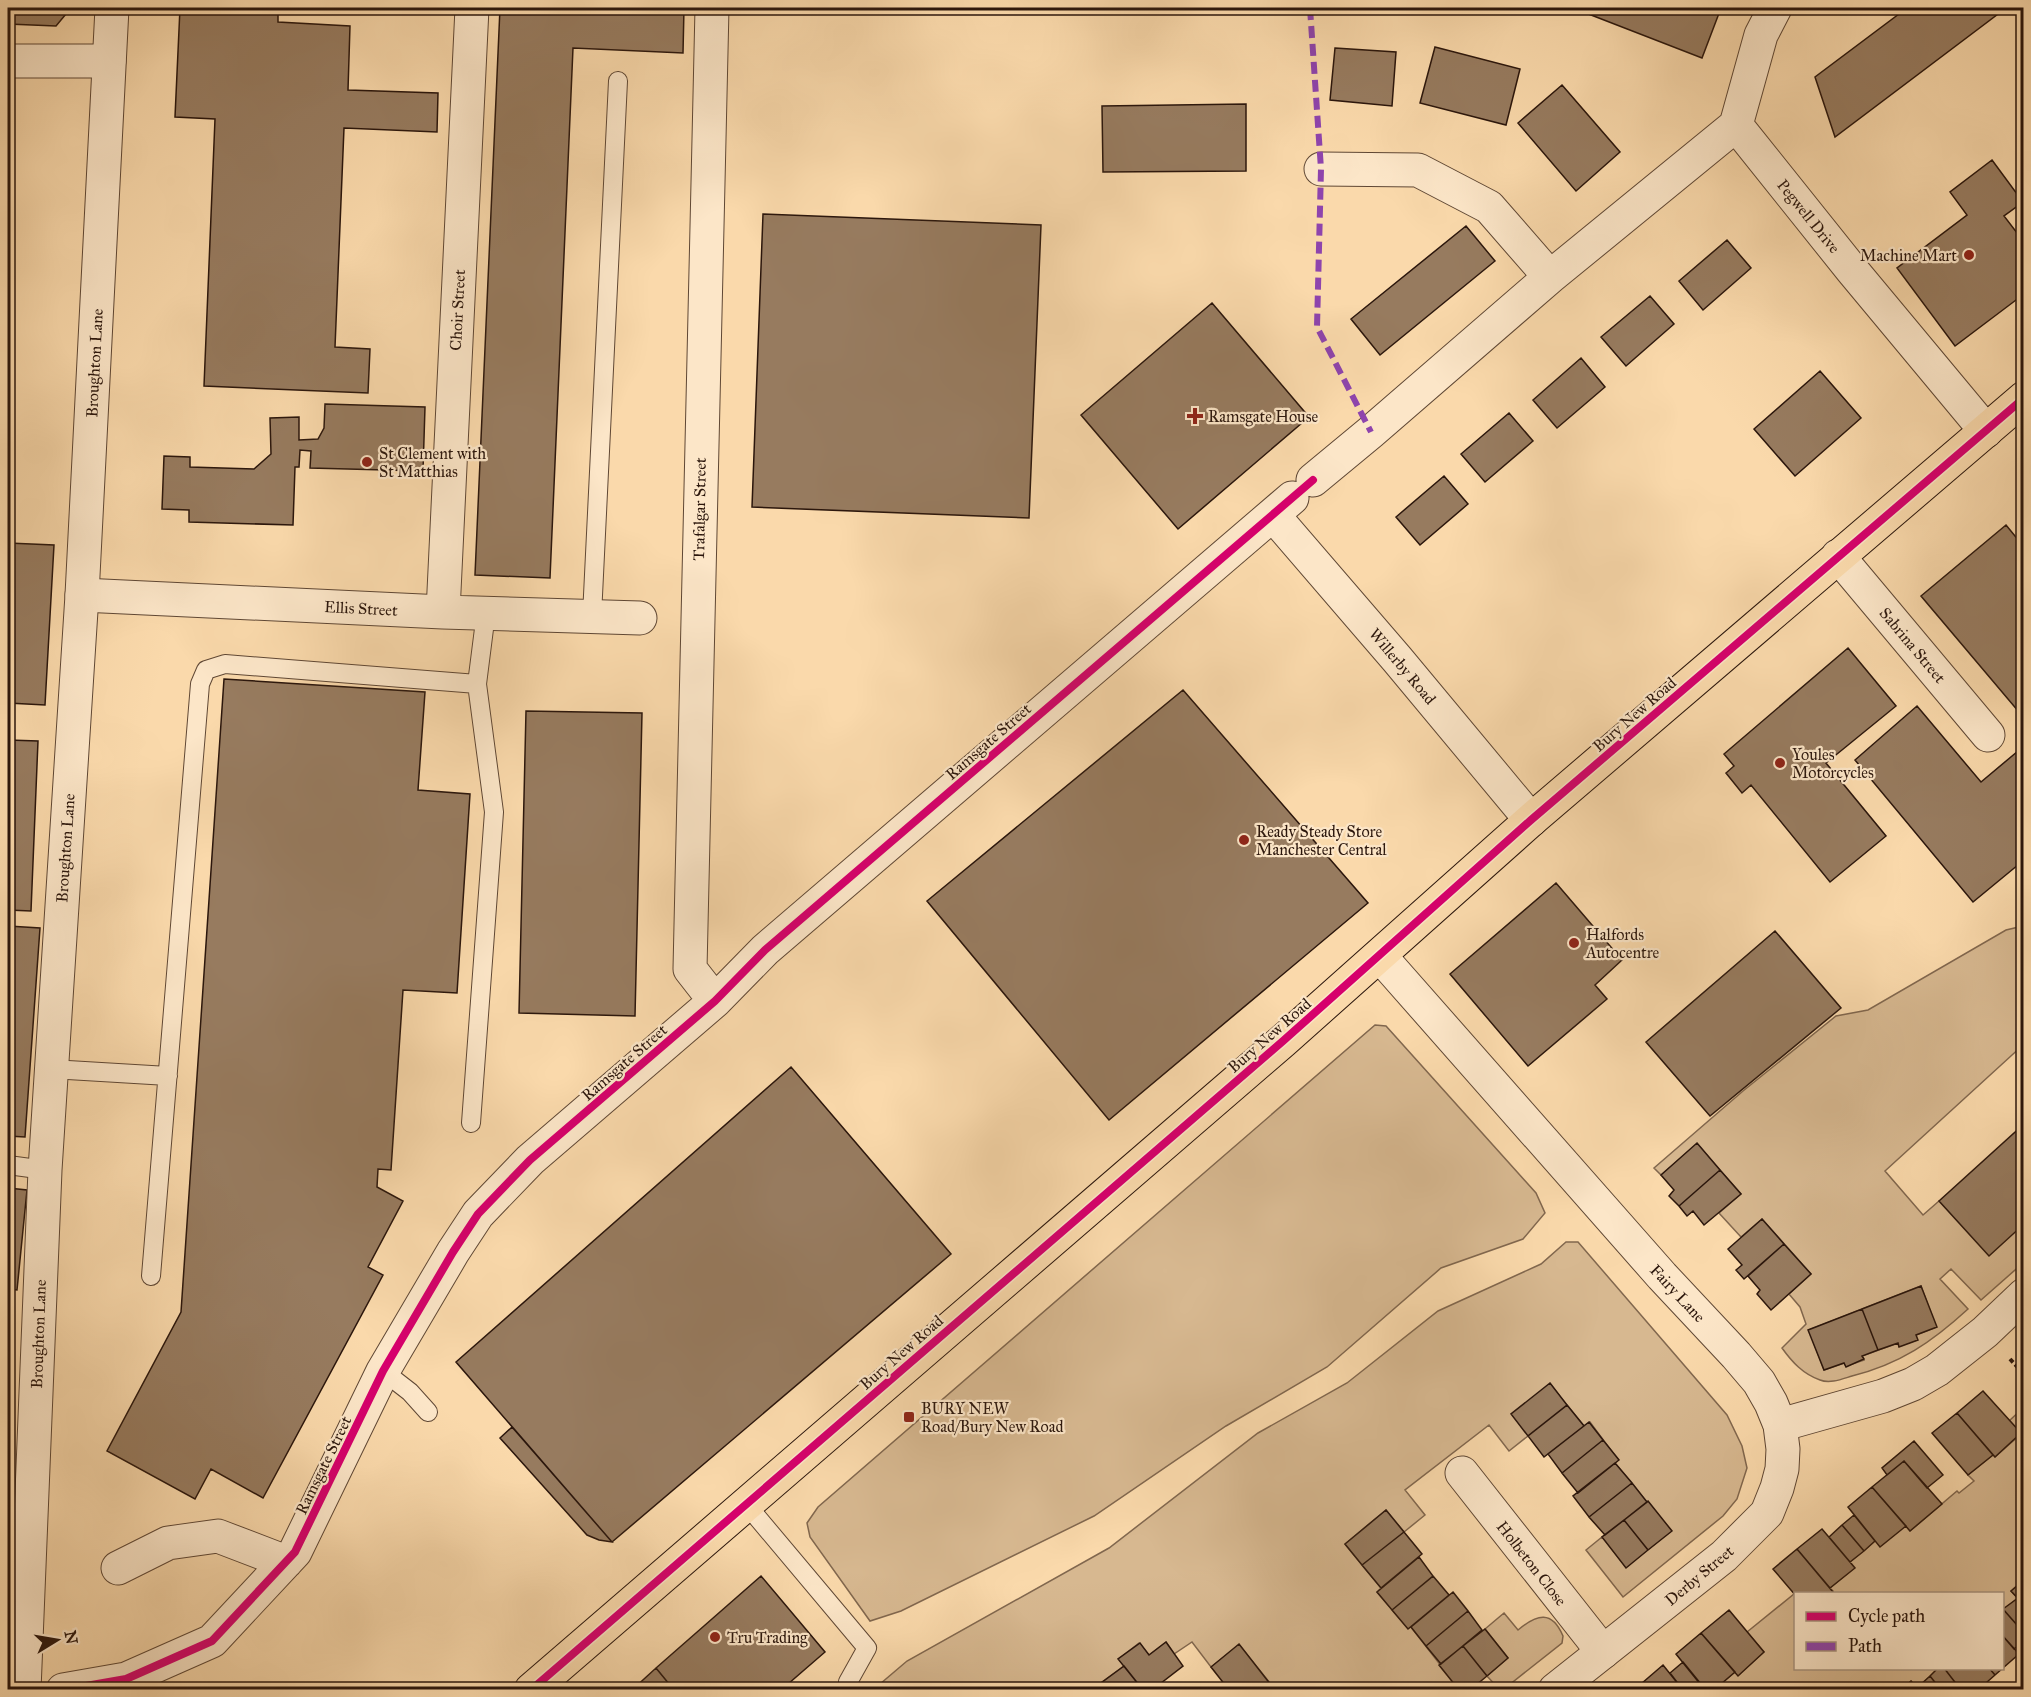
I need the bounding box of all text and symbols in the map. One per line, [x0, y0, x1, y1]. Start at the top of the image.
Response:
street label: Pegwell Drive [1772, 176, 1844, 258]
place label: Machine Mart [1860, 246, 1957, 265]
marker: Machine Mart [1962, 248, 1976, 262]
street label: Choir Street [446, 268, 469, 351]
street label: Broughton Lane [82, 308, 108, 418]
marker: Ramsgate House [1186, 407, 1204, 425]
place label: Ramsgate House [1208, 407, 1318, 427]
place label: St Clement with St Matthias [379, 444, 486, 481]
marker: St Clement with St Matthias [360, 455, 374, 469]
street label: Trafalgar Street [689, 457, 711, 561]
street label: Ellis Street [324, 597, 399, 620]
street label: Sabrina Street [1876, 604, 1950, 687]
street label: Willerby Road [1365, 624, 1440, 708]
street label: Bury New Road [1589, 673, 1680, 756]
street label: Ramsgate Street [942, 699, 1036, 784]
place label: Youles Motorcycles [1792, 745, 1874, 782]
marker: Youles Motorcycles [1773, 756, 1787, 770]
street label: Broughton Lane [52, 793, 80, 903]
place label: Ready Steady Store Manchester Central [1256, 822, 1387, 859]
marker: Ready Steady Store Manchester Central [1237, 833, 1251, 847]
place label: Halfords Autocentre [1585, 925, 1660, 962]
marker: Halfords Autocentre [1567, 936, 1581, 950]
street label: Bury New Road [1224, 994, 1315, 1077]
street label: Ramsgate Street [578, 1020, 672, 1105]
street label: Fairy Lane [1646, 1261, 1709, 1326]
street label: Broughton Lane [27, 1279, 51, 1389]
street label: Bury New Road [856, 1311, 947, 1394]
place label: BURY NEW Road/Bury New Road [921, 1399, 1063, 1436]
marker: BURY NEW Road/Bury New Road [902, 1410, 916, 1424]
street label: Ramsgate Street [291, 1413, 356, 1518]
street label: Holbeton Close [1493, 1517, 1571, 1610]
street label: Derby Street [1661, 1541, 1738, 1610]
legend [1794, 1592, 2004, 1670]
text: Cycle path [1848, 1605, 1925, 1627]
north arrow [27, 1610, 87, 1670]
place label: Tru Trading [727, 1628, 808, 1648]
text: N [61, 1629, 82, 1646]
marker: Tru Trading [708, 1630, 722, 1644]
text: Path [1848, 1635, 1882, 1657]

